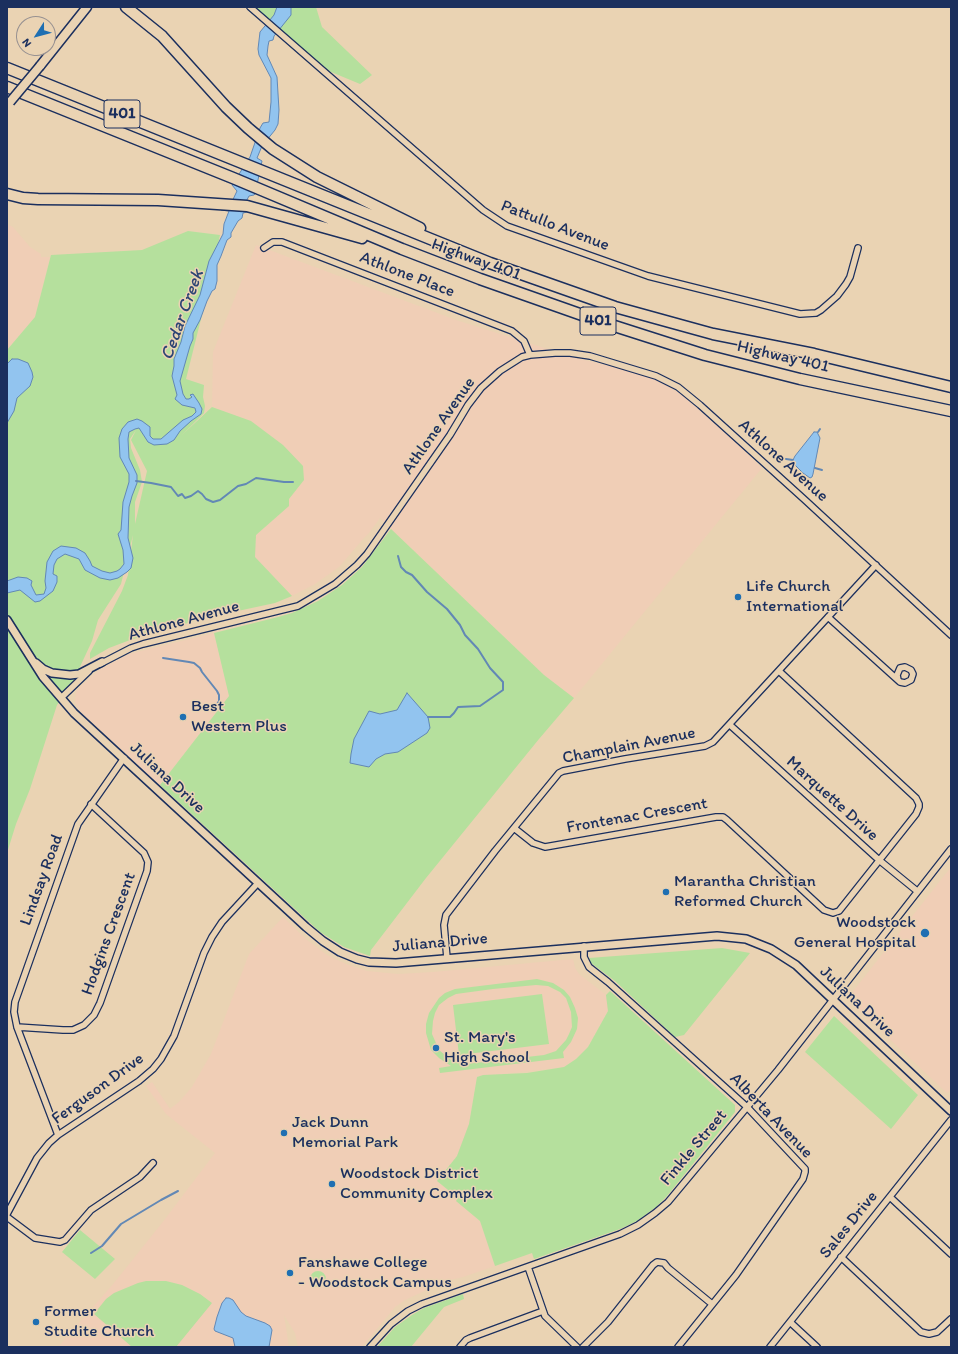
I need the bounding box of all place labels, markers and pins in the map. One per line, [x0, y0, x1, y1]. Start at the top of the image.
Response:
place label: Life Church International [746, 577, 843, 617]
marker: Life Church International [733, 592, 743, 602]
place label: Best Western Plus [191, 697, 287, 737]
marker: Best Western Plus [178, 712, 188, 722]
place label: Marantha Christian Reformed Church [674, 872, 816, 912]
marker: Marantha Christian Reformed Church [661, 887, 671, 897]
place label: Woodstock General Hospital [794, 913, 916, 953]
marker: Woodstock General Hospital [919, 927, 931, 939]
place label: St. Mary's High School [444, 1028, 530, 1068]
marker: St. Mary's High School [431, 1043, 441, 1053]
place label: Jack Dunn Memorial Park [292, 1113, 398, 1153]
marker: Jack Dunn Memorial Park [279, 1128, 289, 1138]
place label: Woodstock District Community Complex [340, 1164, 493, 1204]
marker: Woodstock District Community Complex [327, 1179, 337, 1189]
place label: Fanshawe College - Woodstock Campus [298, 1253, 452, 1293]
marker: Fanshawe College - Woodstock Campus [285, 1268, 295, 1278]
place label: Former Studite Church [44, 1302, 154, 1342]
marker: Former Studite Church [31, 1317, 41, 1327]

